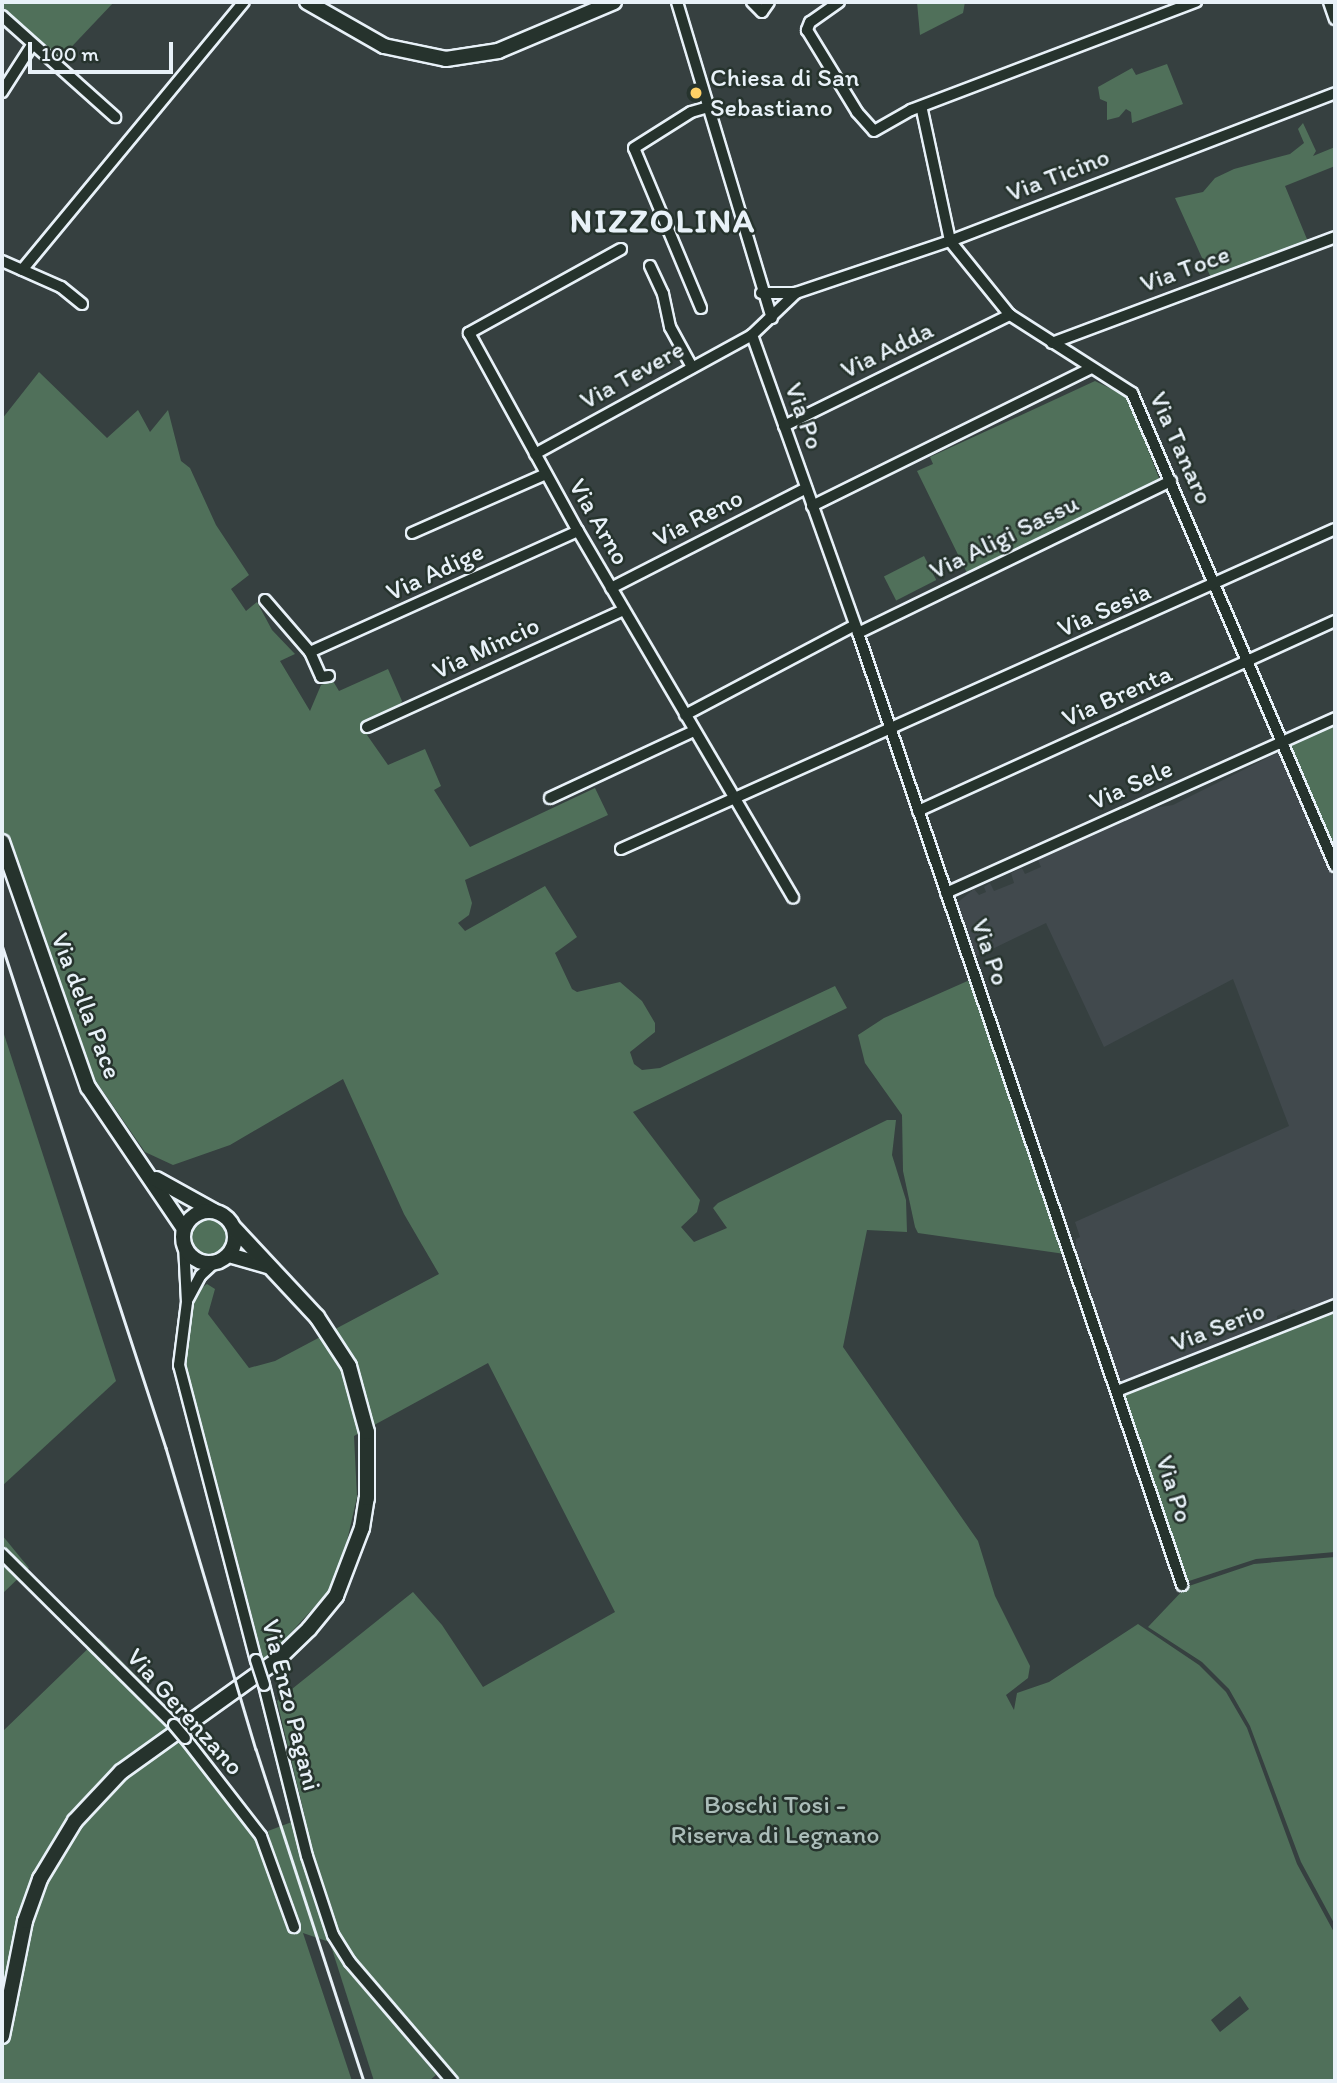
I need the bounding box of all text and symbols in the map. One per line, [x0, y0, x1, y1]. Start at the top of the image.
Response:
scale bar [32, 28, 177, 72]
text: 100 m [41, 41, 99, 66]
place label: Chiesa di San Sebastiano [710, 62, 860, 124]
marker: Chiesa di San Sebastiano [688, 85, 704, 101]
street label: Via Ticino [1002, 141, 1114, 209]
district label: NIZZOLINA [571, 201, 755, 241]
street label: Via Toce [1137, 239, 1233, 299]
street label: Via Adda [836, 314, 938, 386]
street label: Via Tevere [576, 334, 688, 416]
street label: Via Po [778, 379, 830, 453]
street label: Via Tanaro [1143, 388, 1219, 508]
street label: Via Arno [562, 473, 636, 571]
street label: Via Reno [648, 482, 748, 554]
street label: Via Aligi Sassu [924, 487, 1084, 587]
street label: Via Adige [381, 536, 489, 608]
street label: Via Sesia [1052, 576, 1156, 644]
street label: Via Mincio [428, 610, 544, 686]
street label: Via Brenta [1057, 658, 1177, 734]
street label: Via Sele [1085, 753, 1177, 817]
street label: Via Po [964, 915, 1016, 989]
street label: Via della Pace [44, 929, 128, 1083]
street label: Via Serio [1167, 1295, 1269, 1359]
street label: Via Po [1149, 1452, 1199, 1526]
street label: Via Enzo Pagani [255, 1616, 327, 1794]
street label: Via Gerenzano [120, 1642, 250, 1782]
park label: Boschi Tosi - Riserva di Legnano [671, 1789, 879, 1850]

